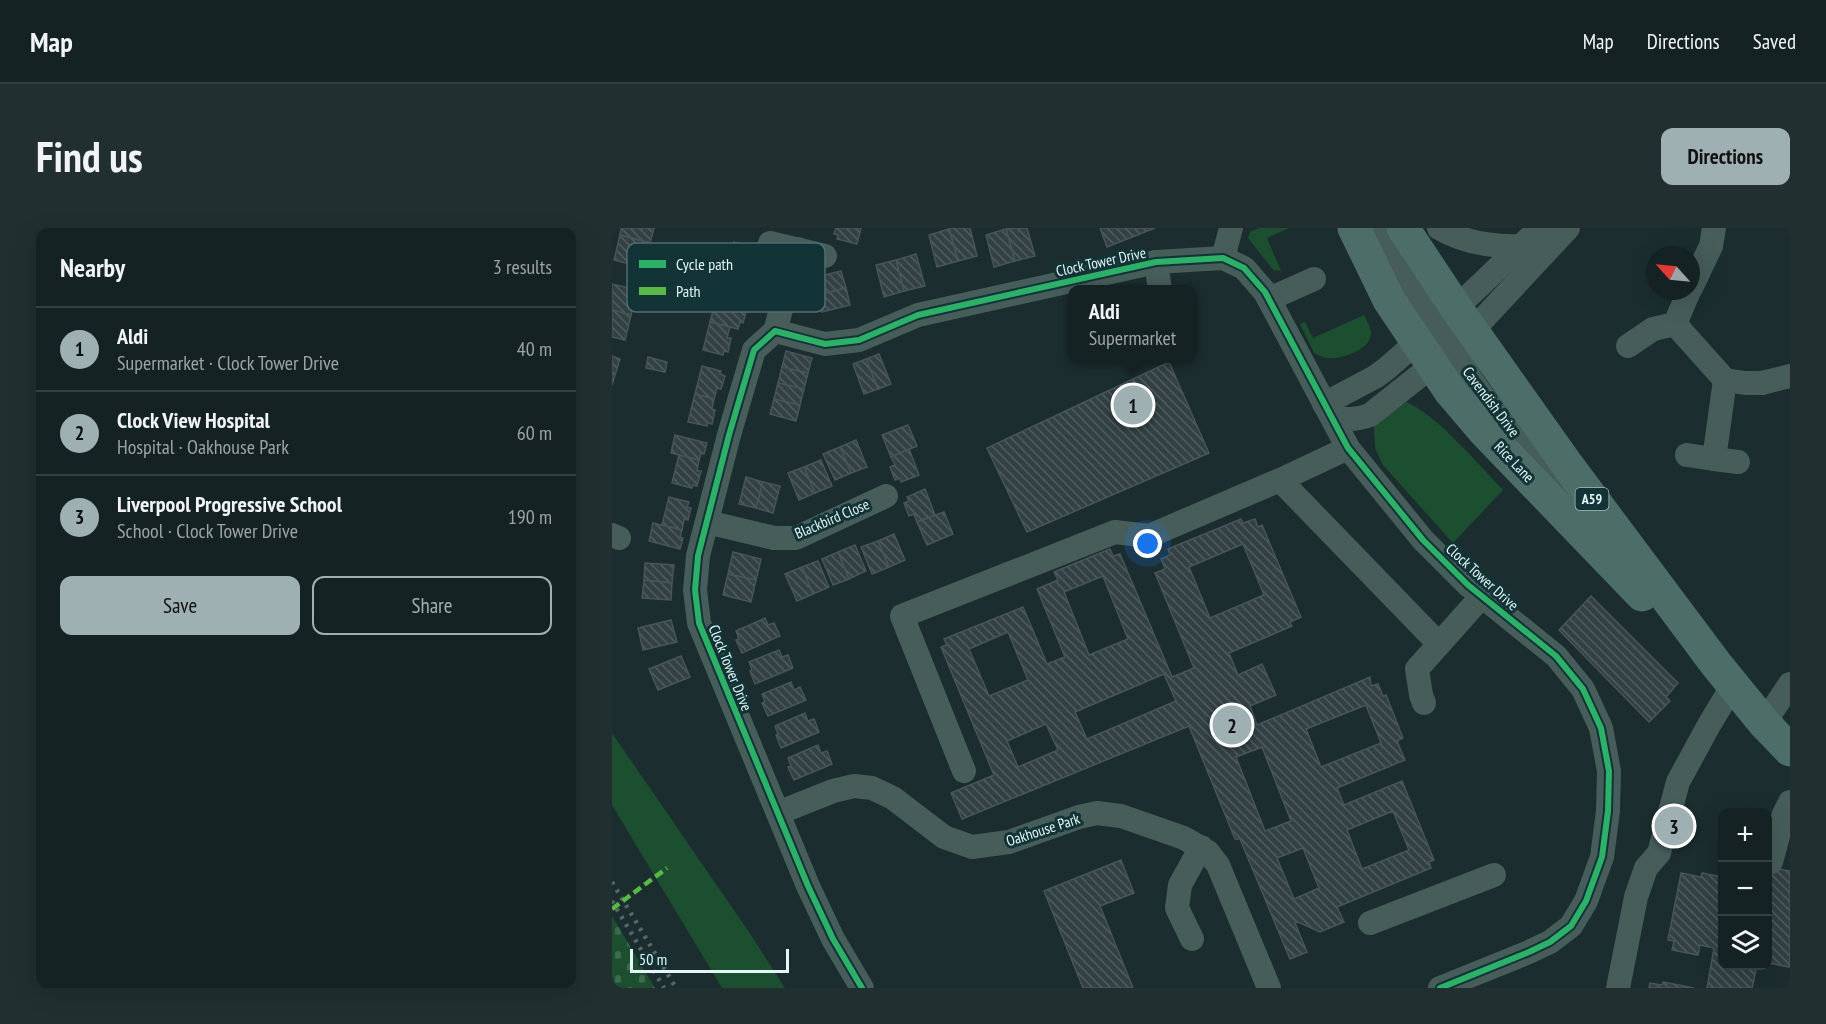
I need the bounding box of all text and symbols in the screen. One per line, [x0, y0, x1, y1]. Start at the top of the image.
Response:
text: Map [30, 23, 73, 60]
text: Map [1583, 28, 1614, 55]
text: Directions [1647, 28, 1720, 55]
text: Saved [1753, 28, 1796, 55]
button: Directions [1661, 128, 1790, 185]
text: Find us [36, 129, 143, 184]
legend [627, 243, 825, 312]
street label: Clock Tower Drive [1054, 243, 1148, 280]
north arrow [1646, 246, 1700, 300]
text: Nearby [60, 251, 125, 284]
text: 3 results [493, 254, 552, 280]
text: Cycle path [676, 254, 733, 274]
text: Path [676, 281, 701, 301]
popup [1068, 285, 1197, 363]
text: Aldi [1089, 297, 1120, 325]
text: Aldi [117, 322, 148, 350]
text: Supermarket [1089, 325, 1176, 351]
text: 1 [75, 336, 84, 362]
text: 40 m [517, 336, 552, 362]
text: Supermarket · Clock Tower Drive [117, 350, 339, 376]
street label: Cavendish Drive [1459, 363, 1524, 441]
pin: 1 [1114, 382, 1152, 428]
text: Clock View Hospital [117, 406, 270, 434]
text: 2 [75, 420, 84, 446]
text: 60 m [517, 420, 552, 446]
text: Hospital · Oakhouse Park [117, 434, 289, 460]
street label: Rice Lane [1490, 437, 1538, 486]
road number: A59 [1576, 488, 1608, 510]
text: Liverpool Progressive School [117, 490, 342, 518]
street label: Blackbird Close [792, 494, 872, 543]
text: 3 [75, 504, 84, 530]
text: 190 m [508, 504, 552, 530]
text: School · Clock Tower Drive [117, 518, 298, 544]
your location [1133, 529, 1162, 558]
street label: Clock Tower Drive [1442, 539, 1523, 614]
button: Save [60, 576, 300, 635]
button: Share [312, 576, 552, 635]
street label: Clock Tower Drive [705, 622, 756, 714]
pin: 2 [1212, 702, 1252, 748]
pin: 3 [1654, 804, 1694, 848]
map controls [1718, 808, 1772, 970]
button: + [1718, 808, 1772, 862]
street label: Oakhouse Park [1004, 809, 1082, 850]
button: − [1718, 862, 1772, 916]
button: layers [1718, 916, 1772, 970]
scale bar [630, 946, 789, 974]
text: 50 m [639, 949, 667, 969]

